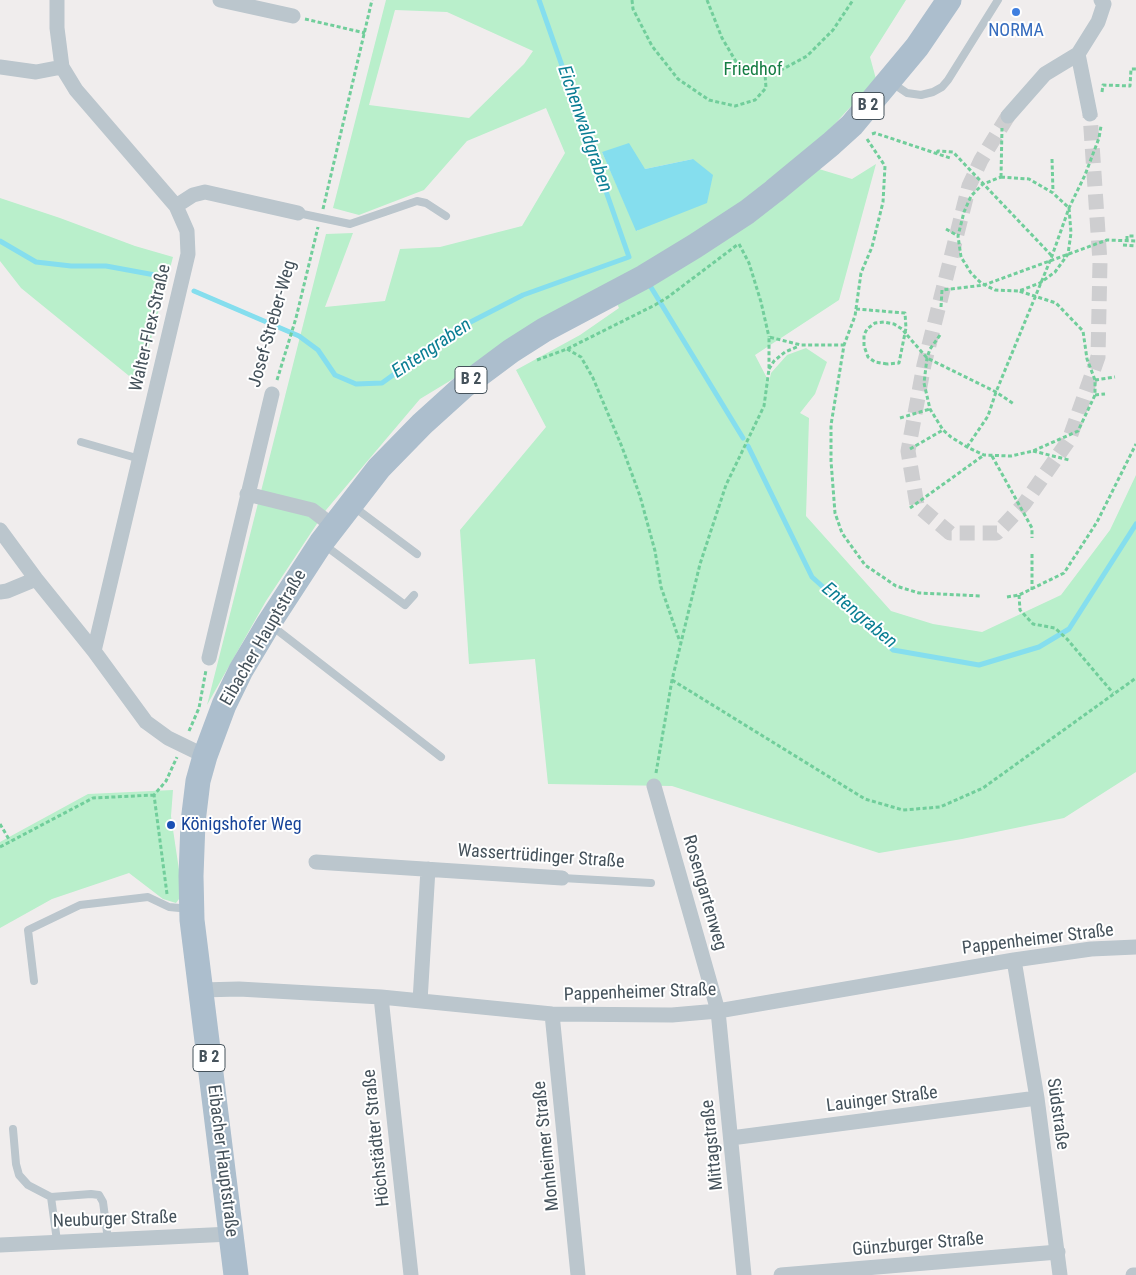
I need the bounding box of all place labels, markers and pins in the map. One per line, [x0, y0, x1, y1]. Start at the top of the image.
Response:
marker: NORMA [1010, 6, 1022, 18]
place label: NORMA [988, 20, 1044, 42]
place label: Königshofer Weg [181, 814, 302, 836]
marker: Königshofer Weg [165, 819, 177, 831]

